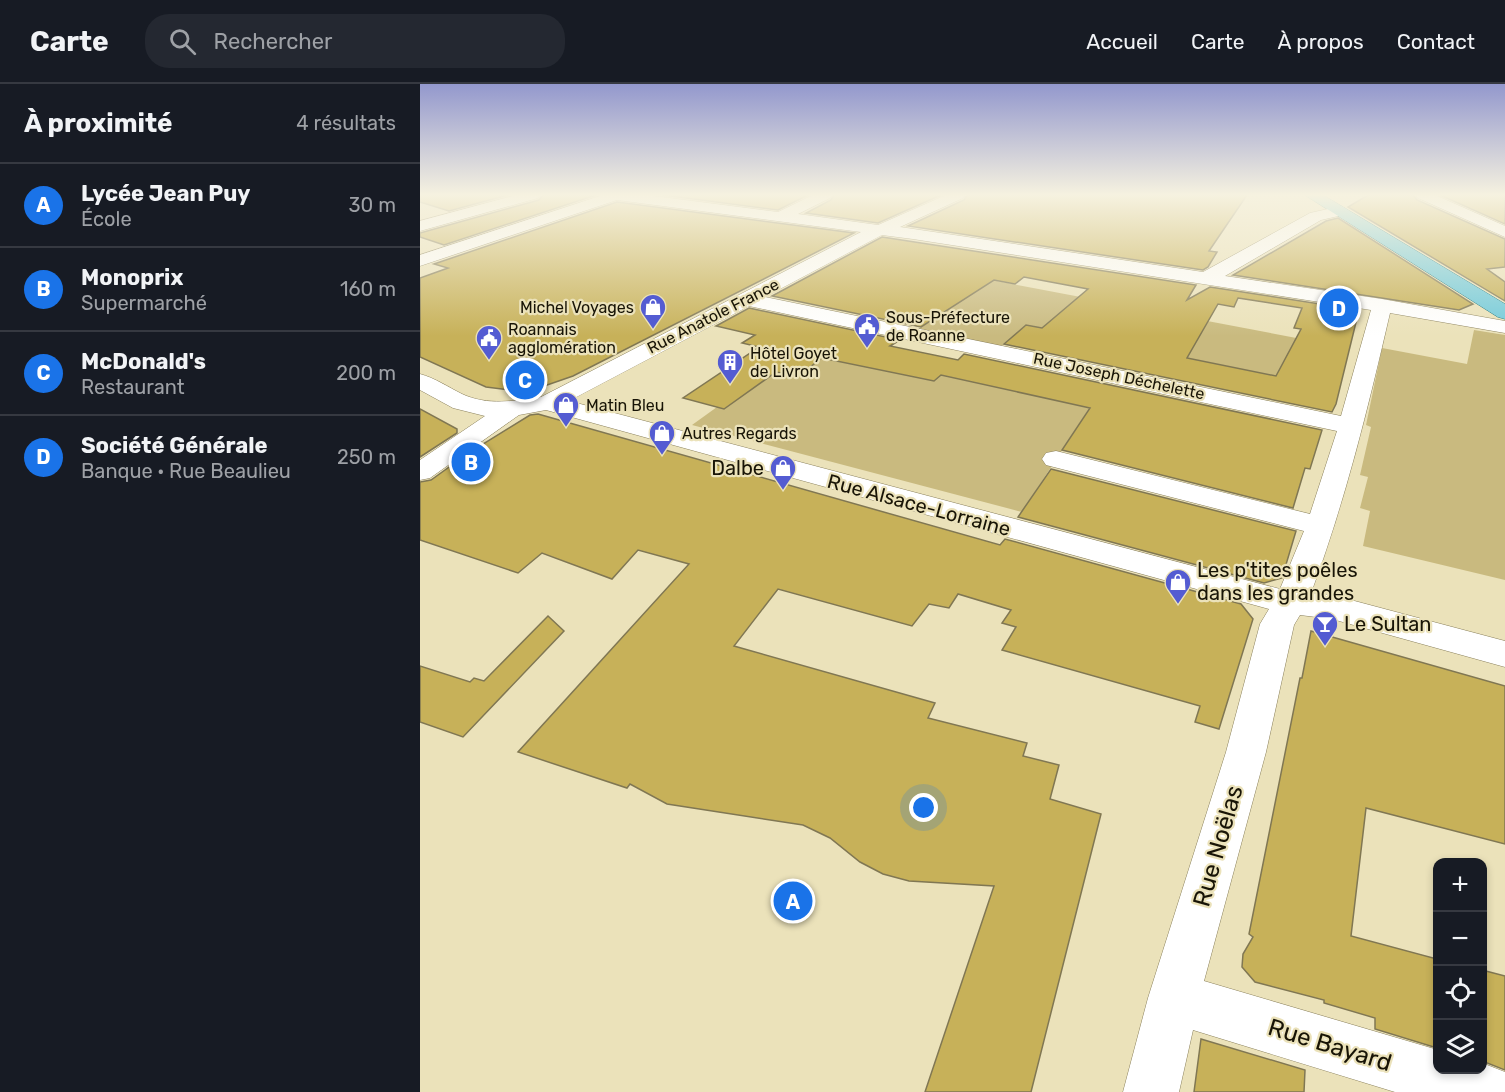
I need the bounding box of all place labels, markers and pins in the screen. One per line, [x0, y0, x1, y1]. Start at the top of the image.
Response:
pin: D [1320, 286, 1358, 330]
shop icon: Michel Voyages [638, 292, 668, 330]
place label: Michel Voyages [520, 298, 634, 317]
place label: Sous-Préfecture de Roanne [886, 308, 1010, 345]
public building icon: Sous-Préfecture de Roanne [852, 311, 882, 349]
place label: Roannais agglomération [508, 320, 616, 357]
public building icon: Roannais agglomération [474, 323, 504, 361]
place label: Hôtel Goyet de Livron [750, 344, 837, 381]
building icon: Hôtel Goyet de Livron [715, 347, 745, 385]
pin: C [506, 358, 544, 402]
shop icon: Matin Bleu [551, 390, 581, 428]
place label: Matin Bleu [586, 396, 664, 415]
shop icon: Autres Regards [647, 418, 677, 456]
place label: Autres Regards [682, 424, 797, 443]
pin: B [452, 440, 490, 484]
shop icon: Dalbe [768, 453, 798, 491]
place label: Dalbe [711, 456, 764, 480]
place label: Les p'tites poêles dans les grandes [1197, 558, 1358, 605]
shop icon: Les p'tites poêles dans les grandes [1163, 567, 1193, 605]
bar icon: Le Sultan [1310, 609, 1340, 647]
place label: Le Sultan [1344, 612, 1431, 636]
pin: A [774, 878, 812, 924]

